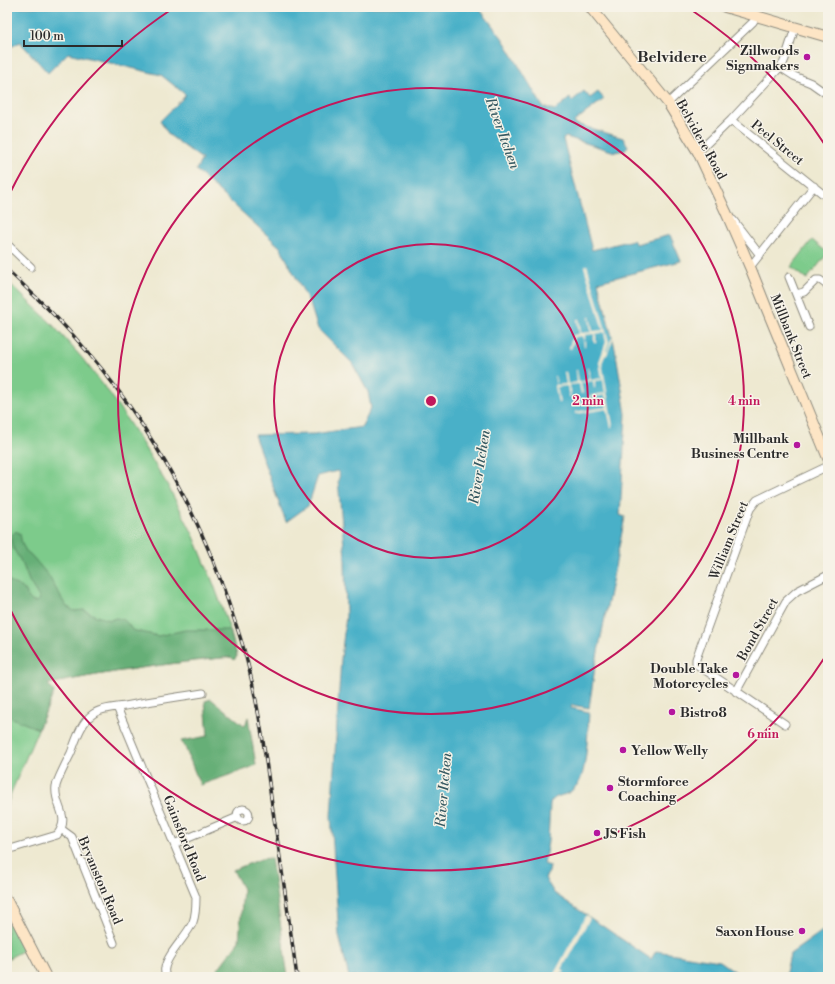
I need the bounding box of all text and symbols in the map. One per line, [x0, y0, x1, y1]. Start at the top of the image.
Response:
scale bar [24, 22, 122, 48]
text: 100 m [30, 29, 64, 44]
place label: Zillwoods Signmakers [726, 43, 799, 74]
district label: Belvidere [637, 48, 707, 67]
marker: Zillwoods Signmakers [802, 52, 812, 62]
water label: River Itchen [480, 94, 523, 172]
street label: Belvidere Road [672, 96, 730, 183]
street label: Peel Street [748, 117, 807, 169]
street label: Millbank Street [767, 292, 815, 381]
centre of rings [424, 394, 438, 408]
text: 2 min [572, 394, 604, 409]
text: 4 min [728, 394, 761, 409]
water label: River Itchen [465, 429, 495, 506]
place label: Millbank Business Centre [691, 431, 790, 462]
marker: Millbank Business Centre [792, 440, 802, 450]
street label: William Street [705, 498, 752, 583]
street label: Bond Street [734, 595, 782, 665]
place label: Double Take Motorcycles [650, 661, 728, 692]
marker: Double Take Motorcycles [731, 670, 741, 680]
place label: Bistro8 [680, 705, 727, 721]
marker: Bistro8 [667, 707, 677, 717]
text: 6 min [747, 727, 779, 742]
place label: Yellow Welly [631, 743, 708, 759]
marker: Yellow Welly [618, 745, 628, 755]
water label: River Itchen [432, 752, 456, 829]
place label: Stormforce Coaching [618, 774, 689, 805]
marker: Stormforce Coaching [605, 783, 615, 793]
street label: Gainsford Road [160, 793, 209, 884]
place label: JS Fish [603, 826, 646, 842]
marker: JS Fish [592, 828, 602, 838]
street label: Bryanston Road [74, 833, 126, 927]
place label: Saxon House [716, 924, 794, 940]
marker: Saxon House [797, 926, 807, 936]

